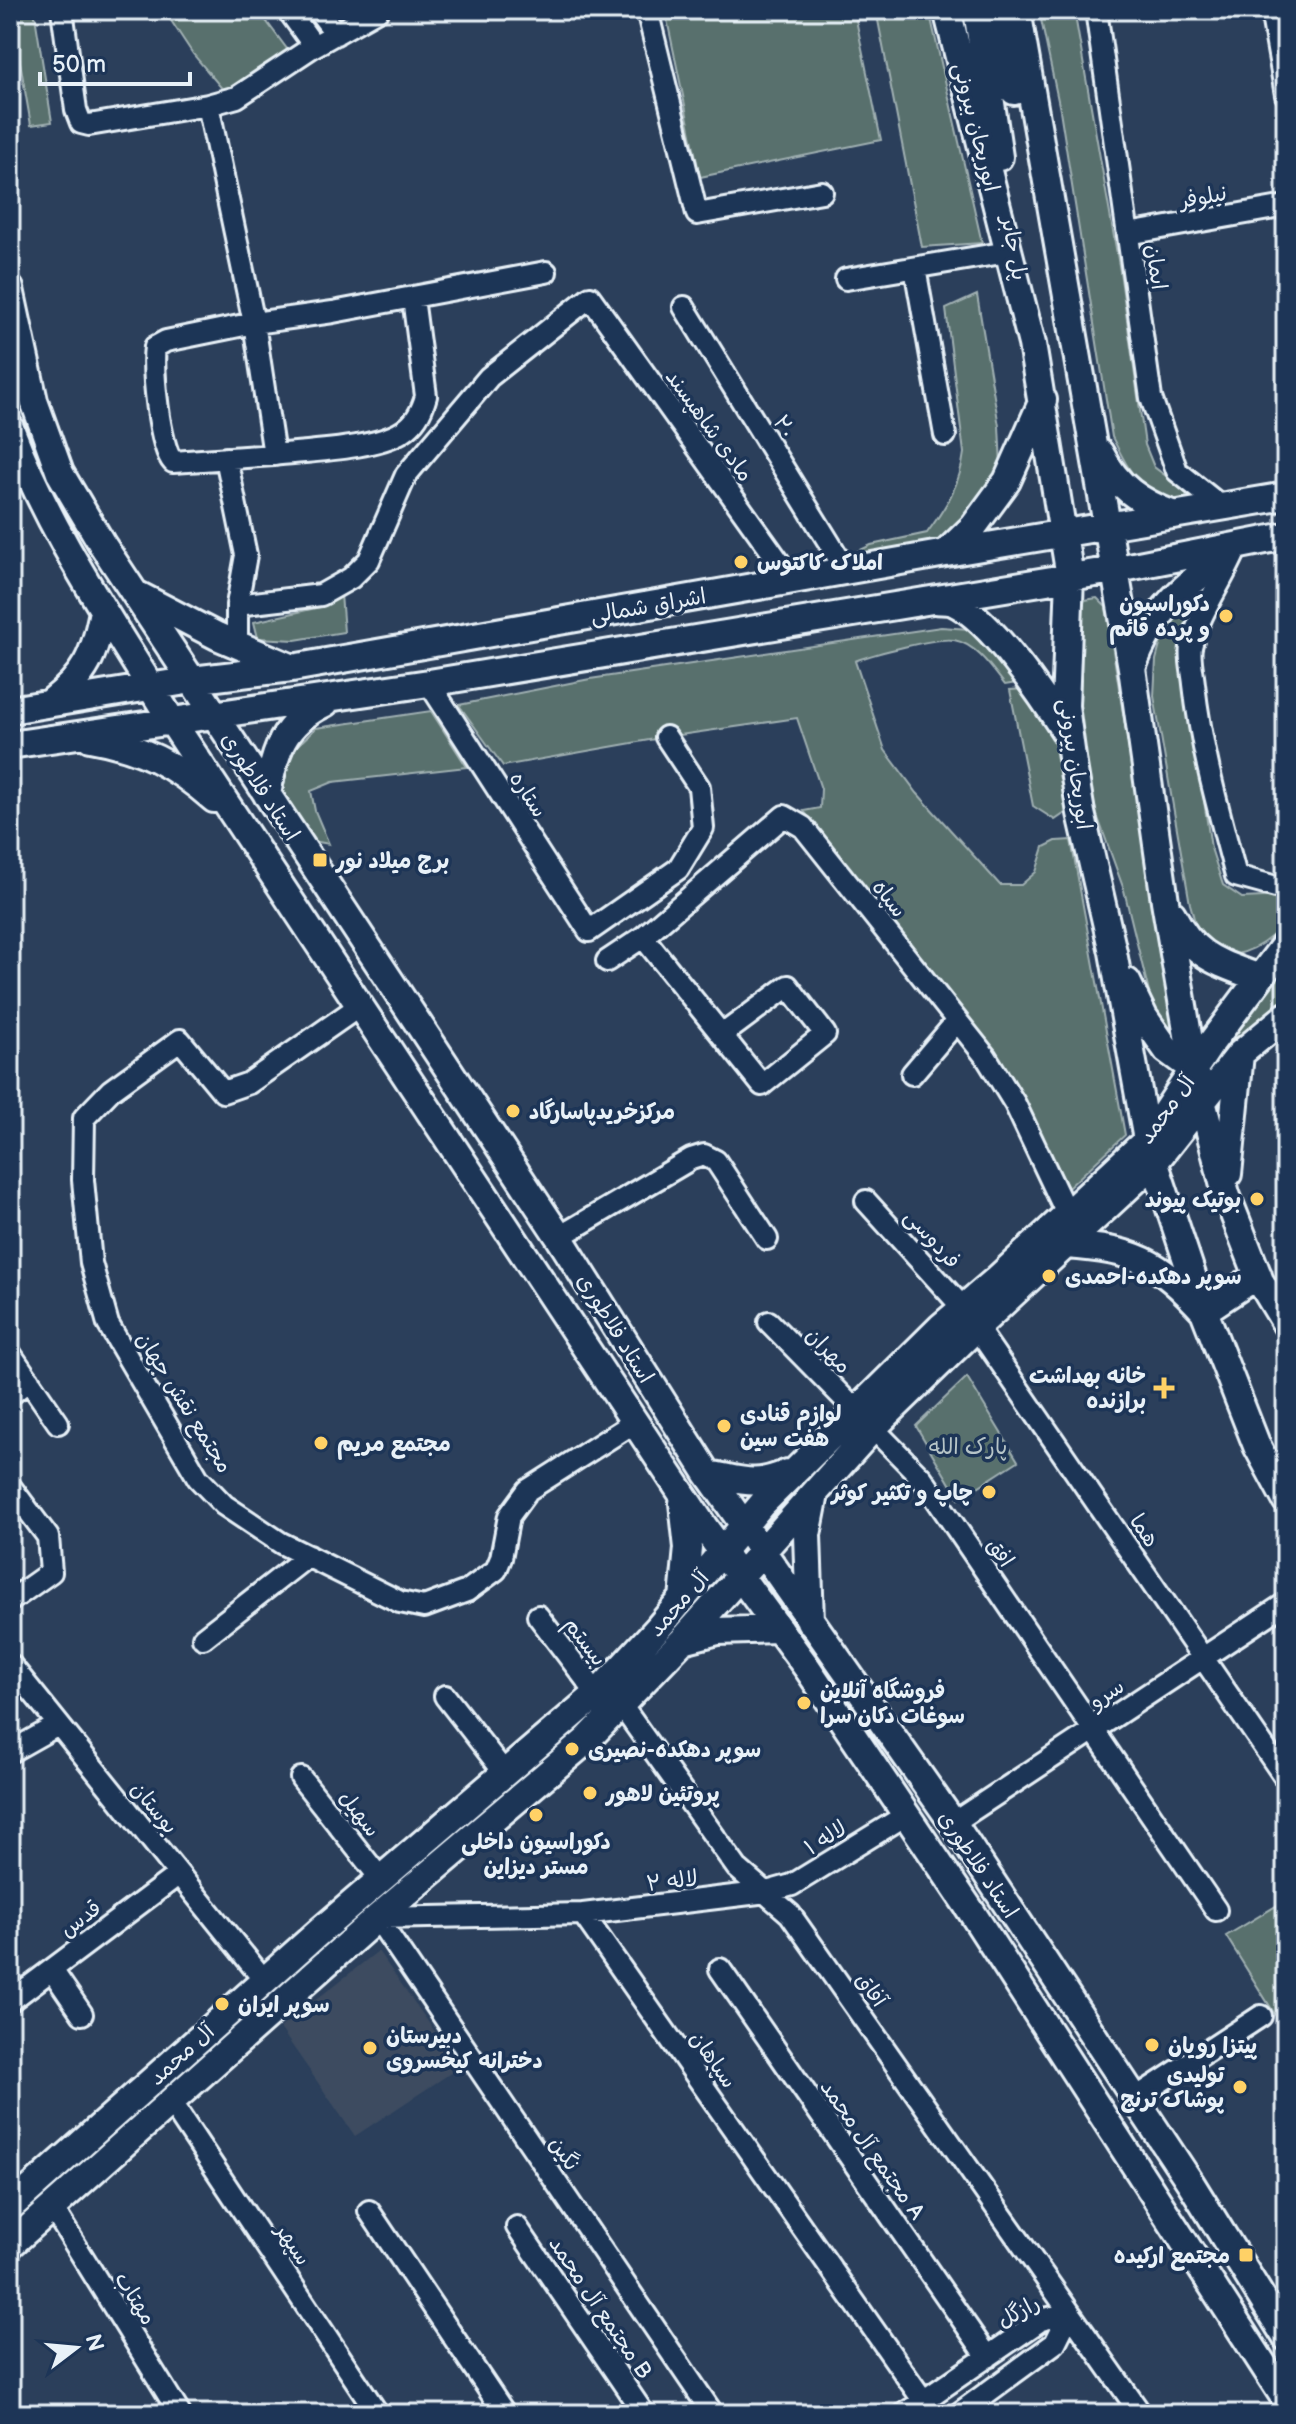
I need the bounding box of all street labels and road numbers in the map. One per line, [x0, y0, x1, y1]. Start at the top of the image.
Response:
street label: ابوریحان بیرونی [946, 60, 1005, 195]
street label: نیلوفر [1175, 180, 1229, 215]
street label: پل جابر [994, 212, 1032, 283]
street label: ایمان [1139, 243, 1172, 292]
street label: مادی شاهپسند [659, 365, 758, 487]
street label: ۲۰ [766, 410, 801, 443]
street label: اشراق شمالی [588, 583, 708, 630]
street label: ابوریحان بیرونی [1052, 697, 1097, 832]
street label: استاد فلاطوری [215, 727, 305, 846]
street label: ستاره [503, 767, 552, 823]
street label: سپاه [866, 875, 912, 923]
street label: آل محمد [1133, 1069, 1202, 1150]
street label: فردوسی [898, 1203, 966, 1275]
street label: استاد فلاطوری [570, 1269, 659, 1389]
street label: مهران [799, 1322, 856, 1380]
street label: مجتمع نقش جهان [128, 1327, 238, 1479]
street label: هما [1123, 1509, 1165, 1553]
street label: افق [980, 1533, 1019, 1573]
street label: آل محمد [643, 1564, 716, 1643]
street label: بیستم [556, 1612, 612, 1673]
street label: سرو [1083, 1673, 1129, 1716]
street label: بوستان [124, 1776, 183, 1840]
street label: سهیل [332, 1785, 385, 1843]
street label: استاد فلاطوری [932, 1806, 1024, 1924]
street label: لاله ۱ [800, 1815, 852, 1862]
street label: لاله ۲ [645, 1865, 699, 1898]
street label: قدس [55, 1895, 107, 1944]
street label: آفاق [849, 1967, 893, 2014]
street label: آل محمد [144, 2018, 222, 2092]
street label: سپاهان [683, 2026, 742, 2094]
street label: مجتمع آل محمد A [812, 2075, 930, 2227]
street label: نگین [543, 2132, 585, 2176]
street label: سپهر [268, 2217, 316, 2271]
street label: مجتمع آل محمد B [540, 2231, 657, 2385]
street label: مهتاب [108, 2267, 161, 2330]
street label: رازگل [993, 2290, 1045, 2335]

